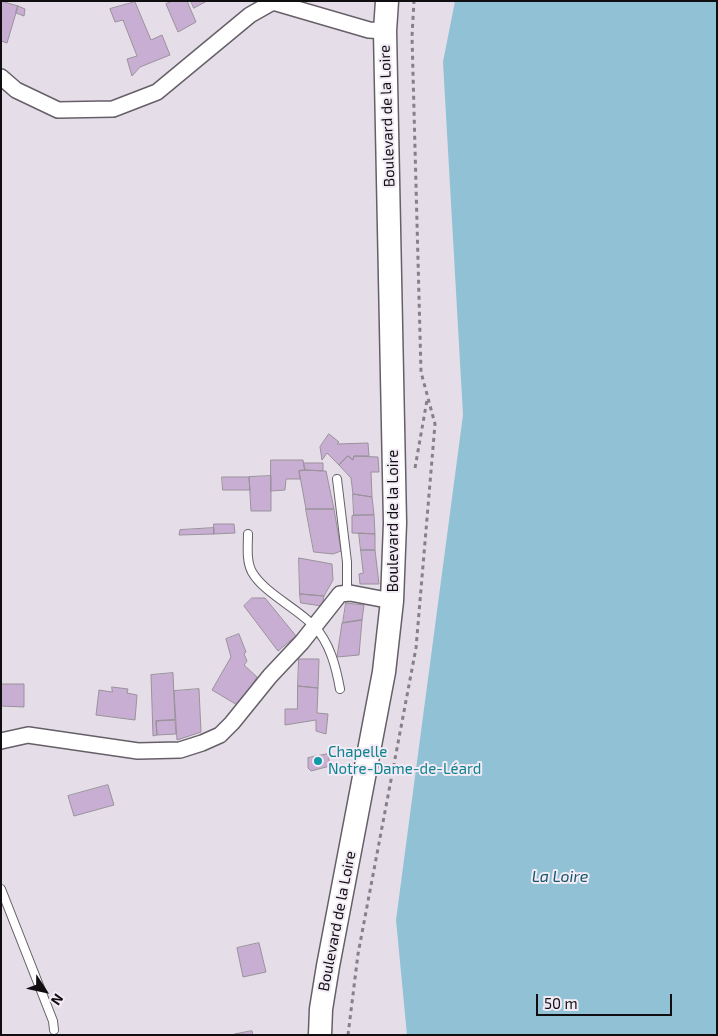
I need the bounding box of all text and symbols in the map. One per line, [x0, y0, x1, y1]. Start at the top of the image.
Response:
street label: Boulevard de la Loire [376, 44, 398, 188]
street label: Boulevard de la Loire [384, 450, 402, 592]
place label: Chapelle Notre-Dame-de-Léard [328, 743, 481, 778]
marker: Chapelle Notre-Dame-de-Léard [312, 755, 324, 767]
street label: Boulevard de la Loire [315, 849, 359, 993]
water label: La Loire [532, 867, 588, 887]
north arrow [20, 966, 70, 1016]
scale bar [538, 984, 674, 1016]
text: N [48, 991, 68, 1009]
text: 50 m [544, 994, 578, 1012]

